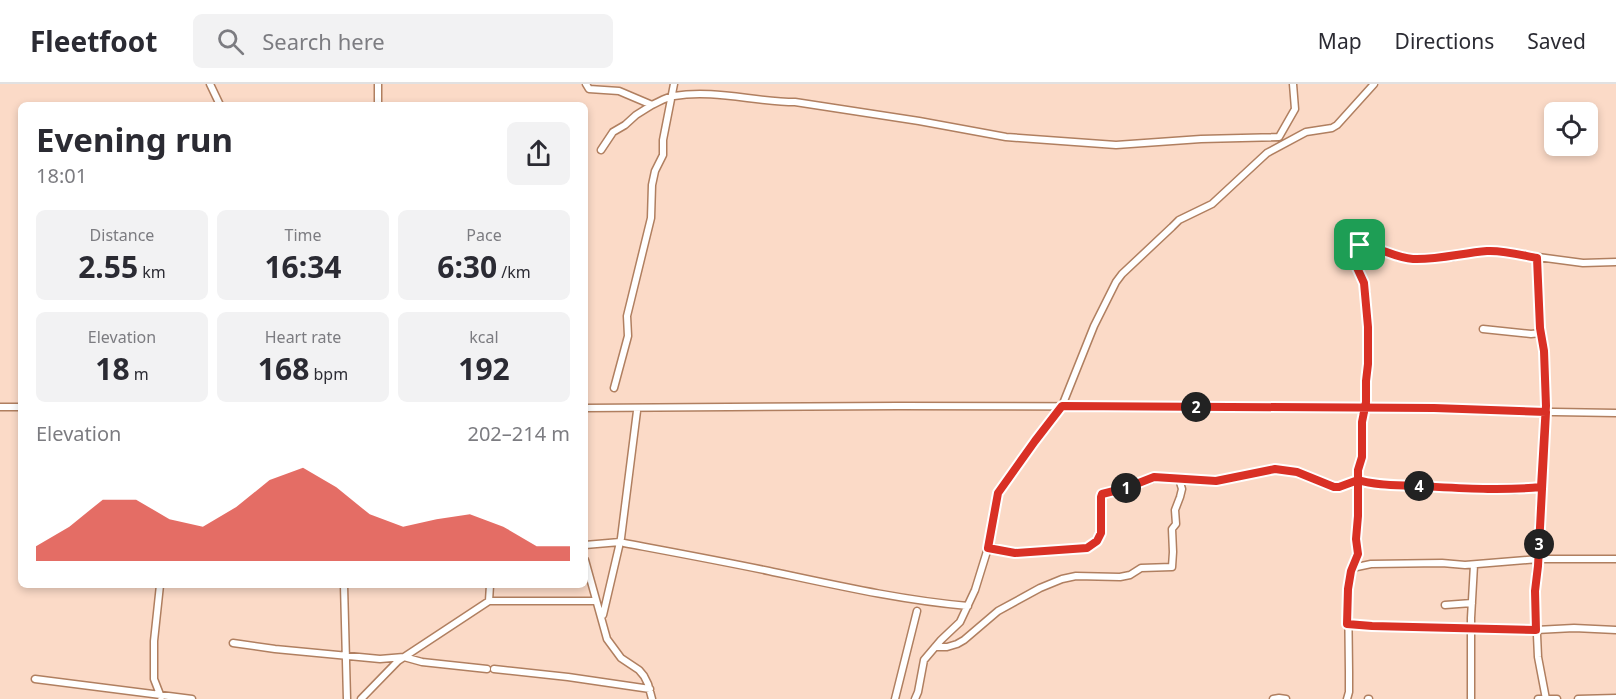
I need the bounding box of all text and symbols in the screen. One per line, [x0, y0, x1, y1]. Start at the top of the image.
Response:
search box [193, 14, 613, 68]
text: Fleetfoot [30, 22, 157, 60]
icon: search [214, 25, 247, 58]
text: Search here [262, 26, 385, 56]
text: Map [1318, 27, 1362, 55]
text: Directions [1395, 27, 1494, 55]
text: Saved [1527, 27, 1586, 55]
map controls [1544, 102, 1598, 156]
button: locate [1544, 102, 1598, 156]
text: Evening run [36, 117, 233, 162]
button: share [507, 122, 570, 185]
text: 18:01 [36, 162, 87, 189]
pin [1334, 219, 1385, 270]
text: Distance [90, 224, 154, 246]
text: Time [284, 224, 322, 246]
text: Pace [466, 224, 502, 246]
icon: arrive [1343, 228, 1376, 261]
text: 2.55 [78, 246, 138, 287]
text: 16:34 [264, 246, 342, 287]
text: 6:30 [437, 246, 497, 287]
text: km [138, 261, 166, 283]
text: /km [497, 261, 531, 283]
text: Elevation [88, 326, 156, 348]
text: Heart rate [265, 326, 341, 348]
text: kcal [469, 326, 499, 348]
text: 18 [95, 348, 130, 389]
text: 168 [258, 348, 309, 389]
text: 192 [458, 348, 510, 389]
text: m [130, 363, 149, 385]
text: bpm [309, 363, 348, 385]
pin: 2 [1181, 392, 1211, 422]
text: 2 [1191, 396, 1201, 418]
text: Elevation [36, 420, 121, 447]
text: 202–214 m [467, 420, 570, 447]
pin: 4 [1404, 471, 1434, 501]
pin: 1 [1111, 473, 1141, 503]
text: 4 [1414, 475, 1424, 497]
text: 1 [1121, 477, 1131, 499]
pin: 3 [1524, 529, 1554, 559]
text: 3 [1534, 533, 1544, 555]

